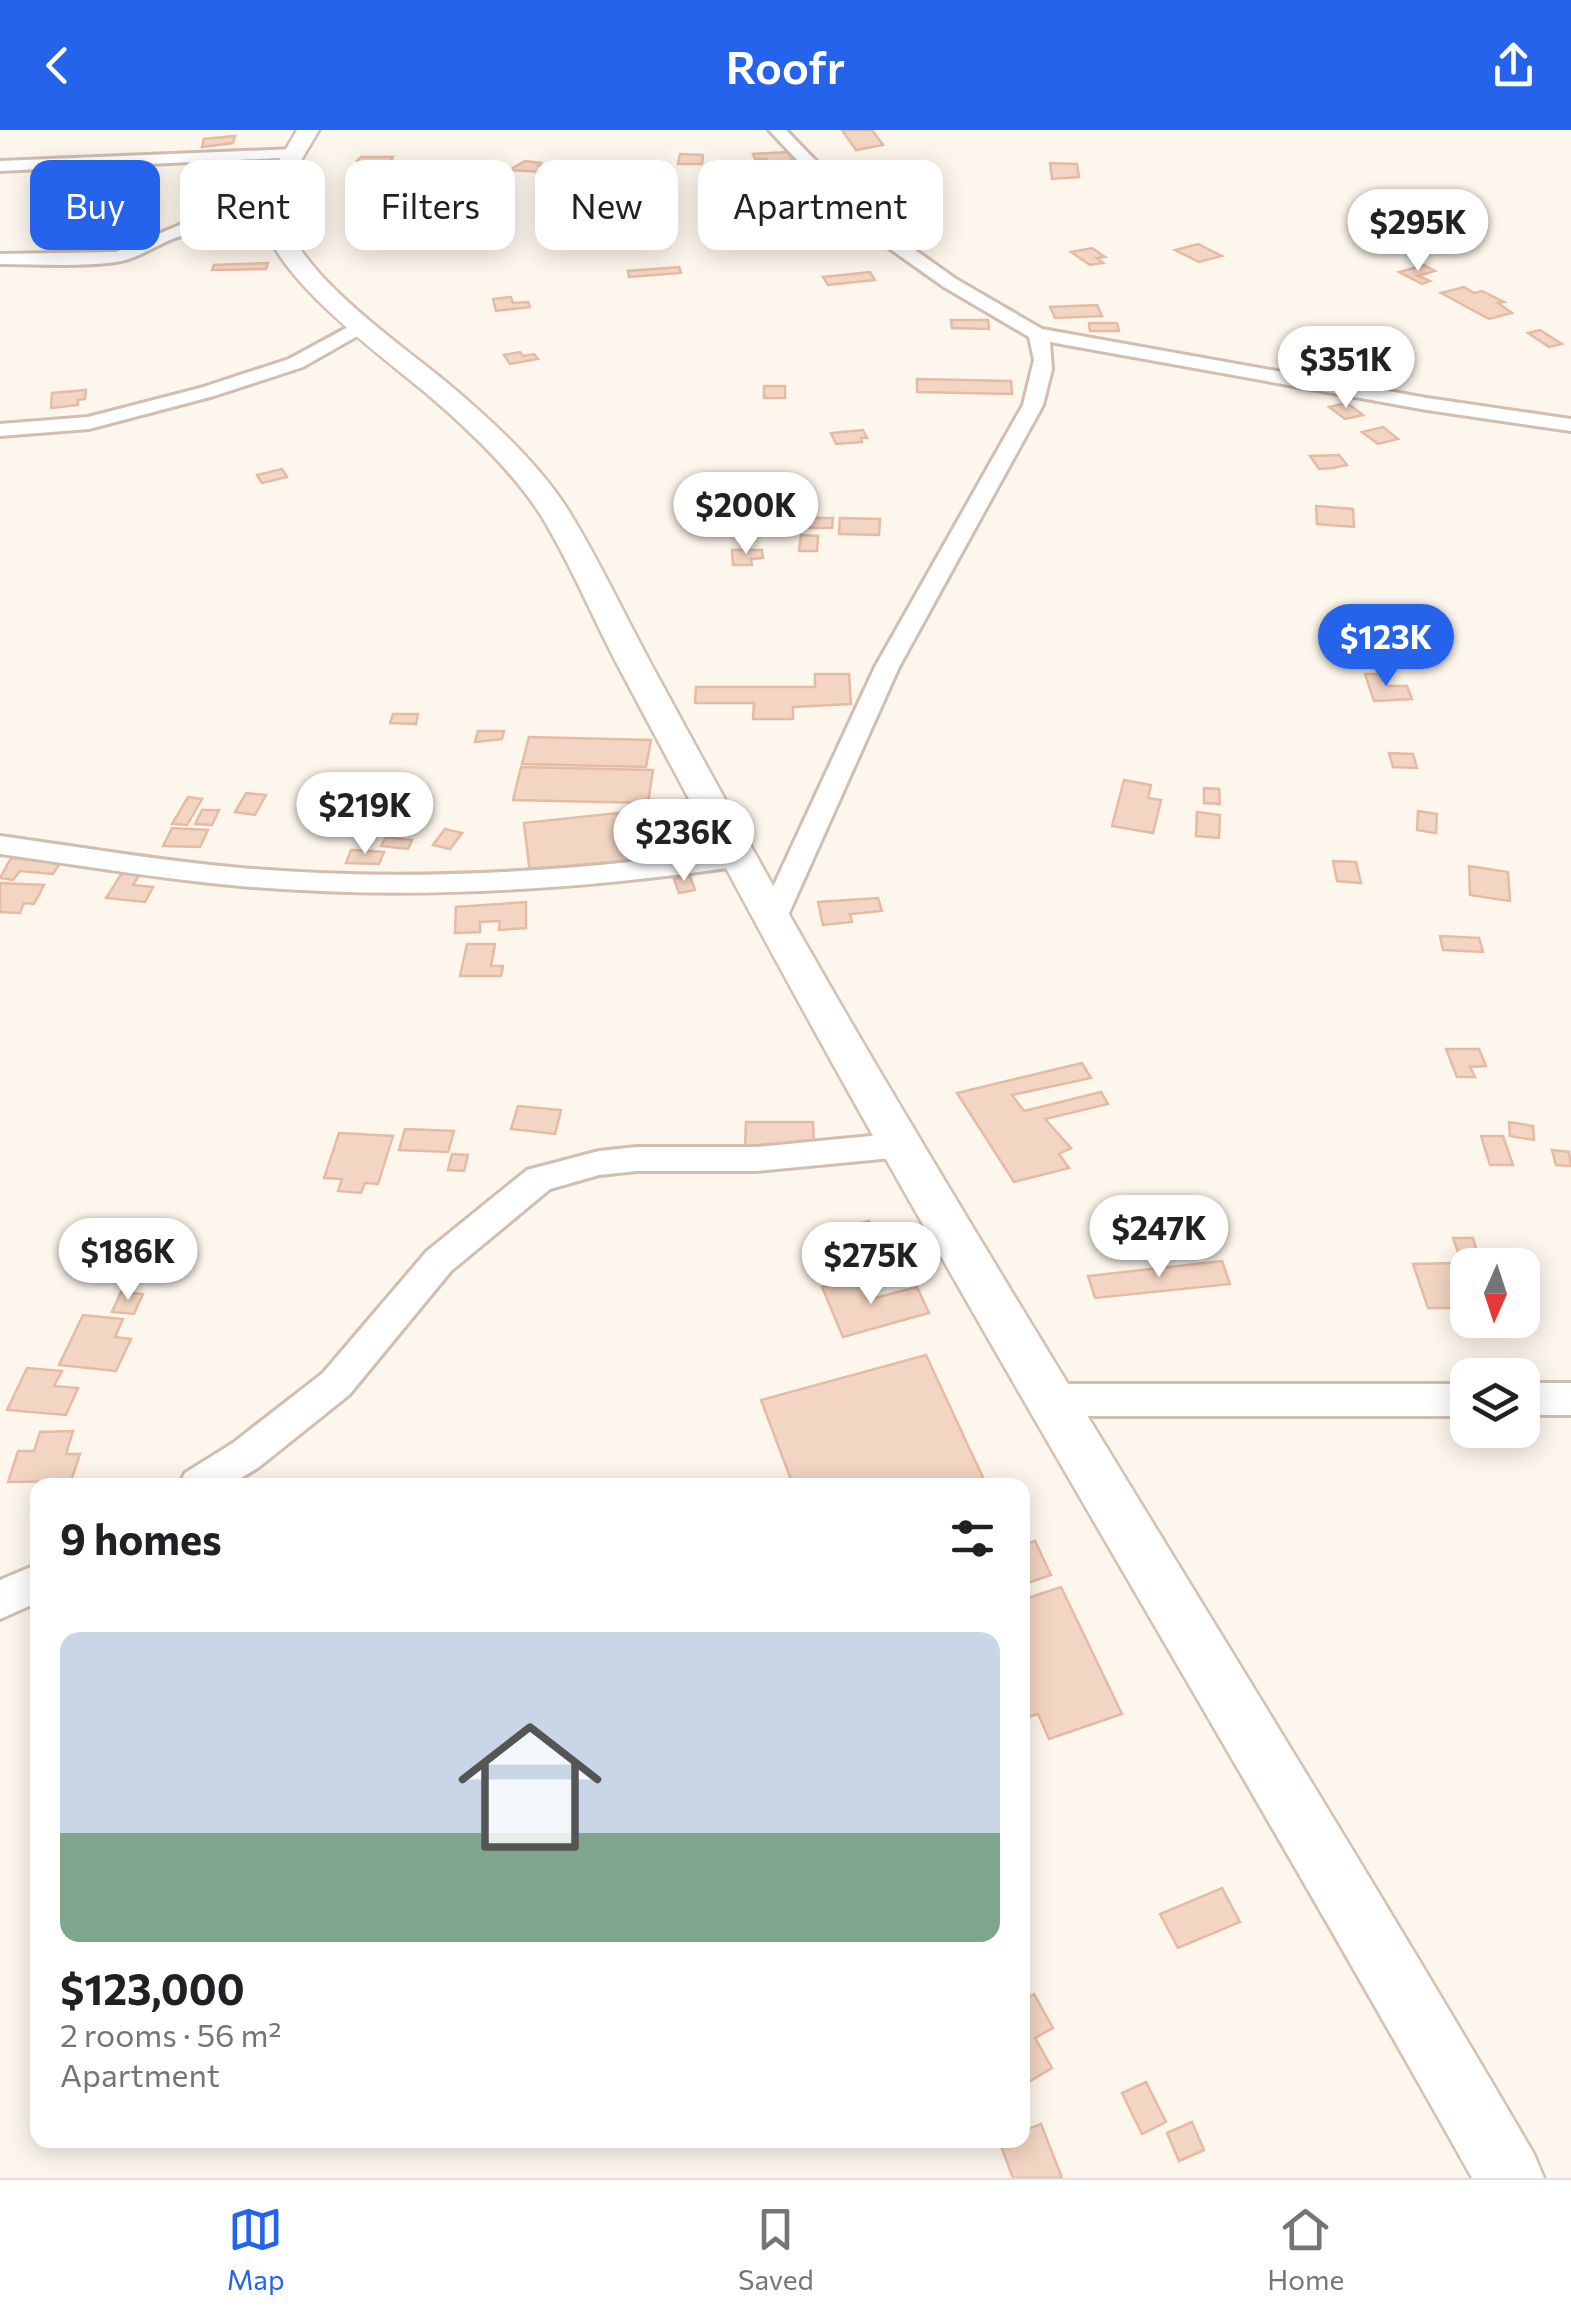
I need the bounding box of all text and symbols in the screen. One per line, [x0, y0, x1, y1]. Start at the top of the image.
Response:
icon: back [30, 38, 85, 93]
text: Roofr [726, 38, 845, 93]
icon: share [1486, 38, 1541, 93]
chip: Buy [30, 160, 160, 250]
chip: Rent [180, 160, 325, 250]
chip: Filters [345, 160, 515, 250]
chip: New [535, 160, 678, 250]
chip: Apartment [698, 160, 943, 250]
pin: $295K [1348, 189, 1488, 274]
text: $295K [1369, 201, 1467, 241]
pin: $351K [1276, 326, 1416, 411]
text: $351K [1300, 338, 1392, 378]
pin: $200K [676, 472, 816, 557]
text: $200K [695, 484, 797, 524]
pin: $123K [1316, 604, 1456, 689]
text: $123K [1340, 616, 1432, 656]
pin: $219K [295, 772, 435, 857]
text: $219K [318, 784, 412, 824]
pin: $236K [614, 799, 754, 884]
text: $236K [635, 811, 733, 851]
pin: $247K [1089, 1195, 1229, 1280]
text: $247K [1111, 1207, 1207, 1247]
pin: $186K [58, 1218, 198, 1303]
pin: $275K [801, 1222, 941, 1307]
text: $186K [81, 1230, 175, 1270]
text: $275K [824, 1234, 918, 1274]
north arrow [1450, 1248, 1540, 1338]
map controls [1450, 1248, 1540, 1448]
button: layers [1450, 1358, 1540, 1448]
icon: filters [945, 1511, 1000, 1566]
text: 9 homes [60, 1512, 222, 1564]
icon: home [440, 1697, 620, 1877]
text: $123,000 [60, 1962, 245, 2014]
text: 2 rooms · 56 m² [60, 2014, 281, 2054]
text: Apartment [60, 2054, 220, 2094]
tab: Map [227, 2202, 285, 2296]
tab: Saved [738, 2202, 814, 2296]
tab: Home [1267, 2202, 1344, 2296]

